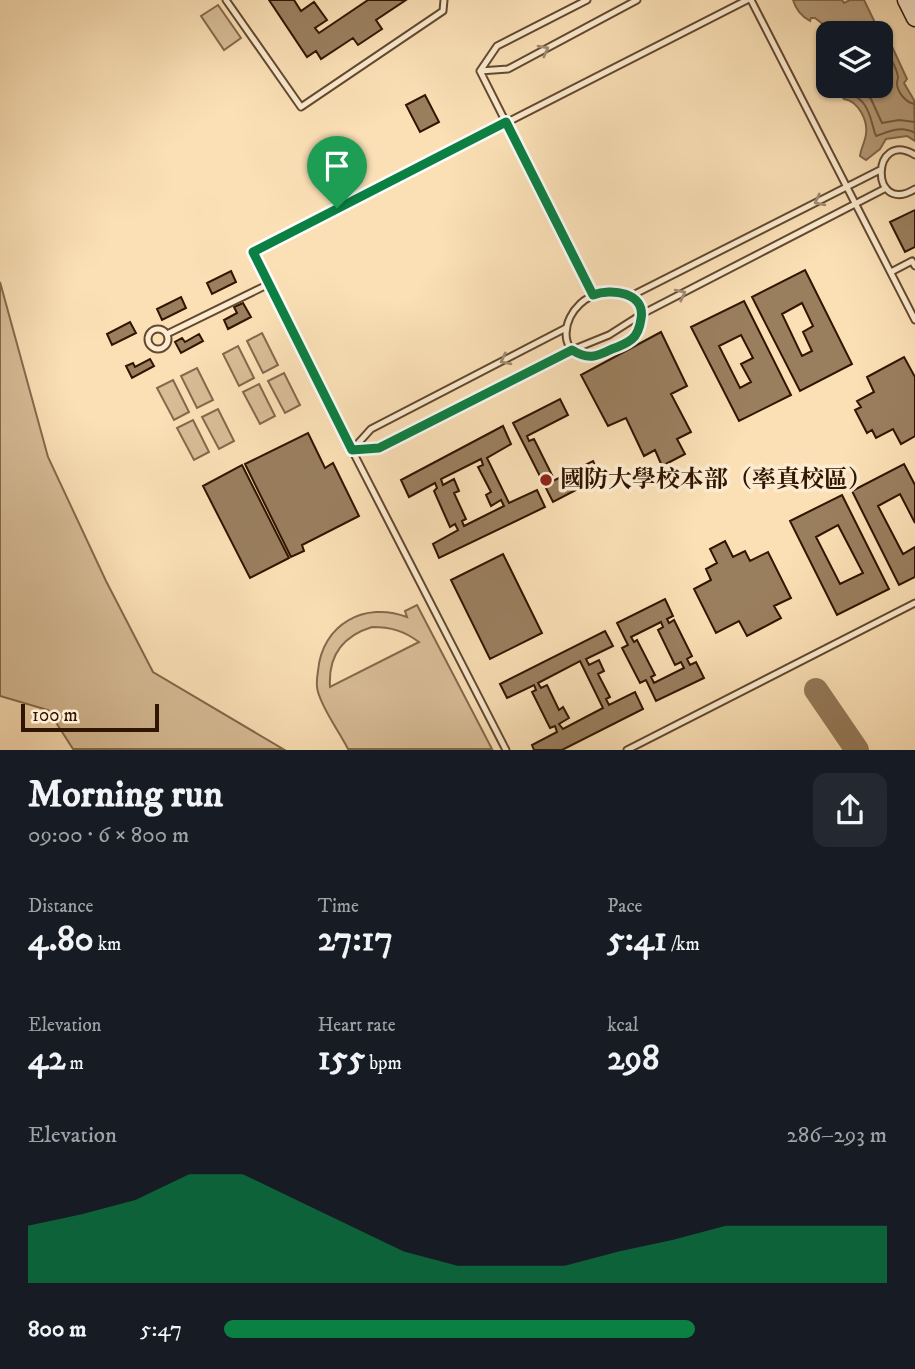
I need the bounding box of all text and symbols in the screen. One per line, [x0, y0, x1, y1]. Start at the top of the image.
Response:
map controls [816, 21, 893, 98]
button: layers [816, 21, 893, 98]
one-way arrow [536, 45, 549, 58]
pin [307, 136, 367, 208]
icon: arrive [318, 147, 356, 185]
one-way arrow [814, 192, 826, 206]
one-way arrow [673, 289, 686, 303]
one-way arrow [500, 351, 512, 365]
place label: 國防大學校本部（率真校區） [560, 465, 872, 495]
marker: 國防大學校本部（率真校區） [538, 472, 554, 488]
scale bar [21, 701, 159, 732]
text: 100 m [32, 704, 78, 727]
text: Morning run [28, 771, 223, 819]
button: share [813, 773, 887, 847]
text: 09:00 · 6 × 800 m [28, 821, 189, 850]
text: Distance [28, 895, 93, 918]
text: Time [318, 895, 359, 918]
text: Pace [607, 895, 642, 918]
text: 4.80 [28, 918, 94, 962]
text: 27:17 [318, 918, 393, 962]
text: 5:41 [607, 918, 667, 962]
text: km [94, 933, 121, 956]
text: /km [667, 933, 700, 956]
text: Elevation [28, 1014, 102, 1037]
text: Heart rate [318, 1014, 396, 1037]
text: kcal [607, 1014, 639, 1037]
text: 42 [28, 1037, 65, 1081]
text: 155 [318, 1037, 365, 1081]
text: 298 [607, 1037, 660, 1081]
text: m [65, 1052, 84, 1075]
text: bpm [365, 1052, 402, 1075]
text: Elevation [28, 1121, 117, 1150]
text: 286–293 m [787, 1121, 887, 1150]
text: 800 m [28, 1315, 86, 1344]
text: 5:47 [140, 1315, 182, 1344]

